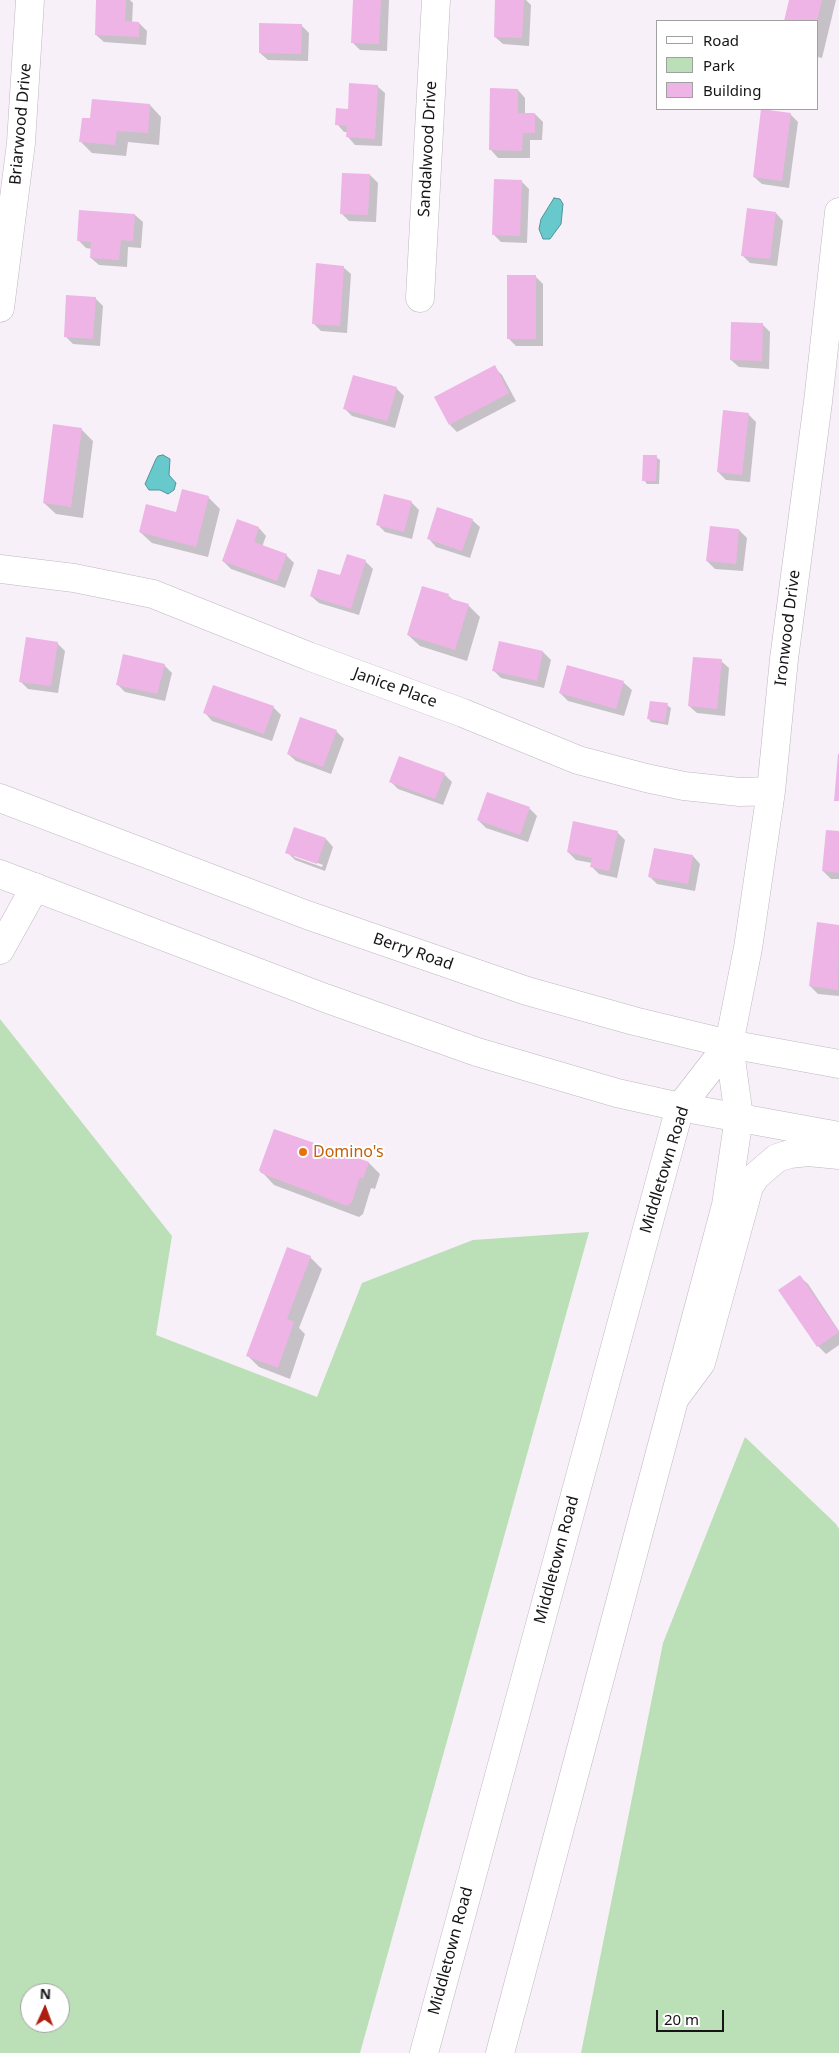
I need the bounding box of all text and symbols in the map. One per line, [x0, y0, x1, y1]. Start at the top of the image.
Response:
legend [656, 20, 819, 110]
text: Road [703, 30, 739, 50]
text: Park [703, 55, 735, 75]
street label: Briarwood Drive [6, 62, 36, 186]
text: Building [703, 80, 761, 100]
street label: Sandalwood Drive [415, 81, 441, 217]
street label: Ironwood Drive [771, 569, 805, 687]
street label: Janice Place [351, 664, 439, 712]
street label: Berry Road [370, 929, 456, 975]
street label: Middletown Road [637, 1104, 693, 1236]
place label: Domino's [313, 1142, 384, 1162]
marker: Domino's [297, 1146, 309, 1158]
street label: Middletown Road [531, 1494, 583, 1626]
street label: Middletown Road [425, 1885, 477, 2017]
north arrow [20, 1983, 70, 2033]
text: N [39, 1984, 52, 2003]
scale bar [659, 2000, 726, 2032]
text: 20 m [664, 2009, 699, 2029]

